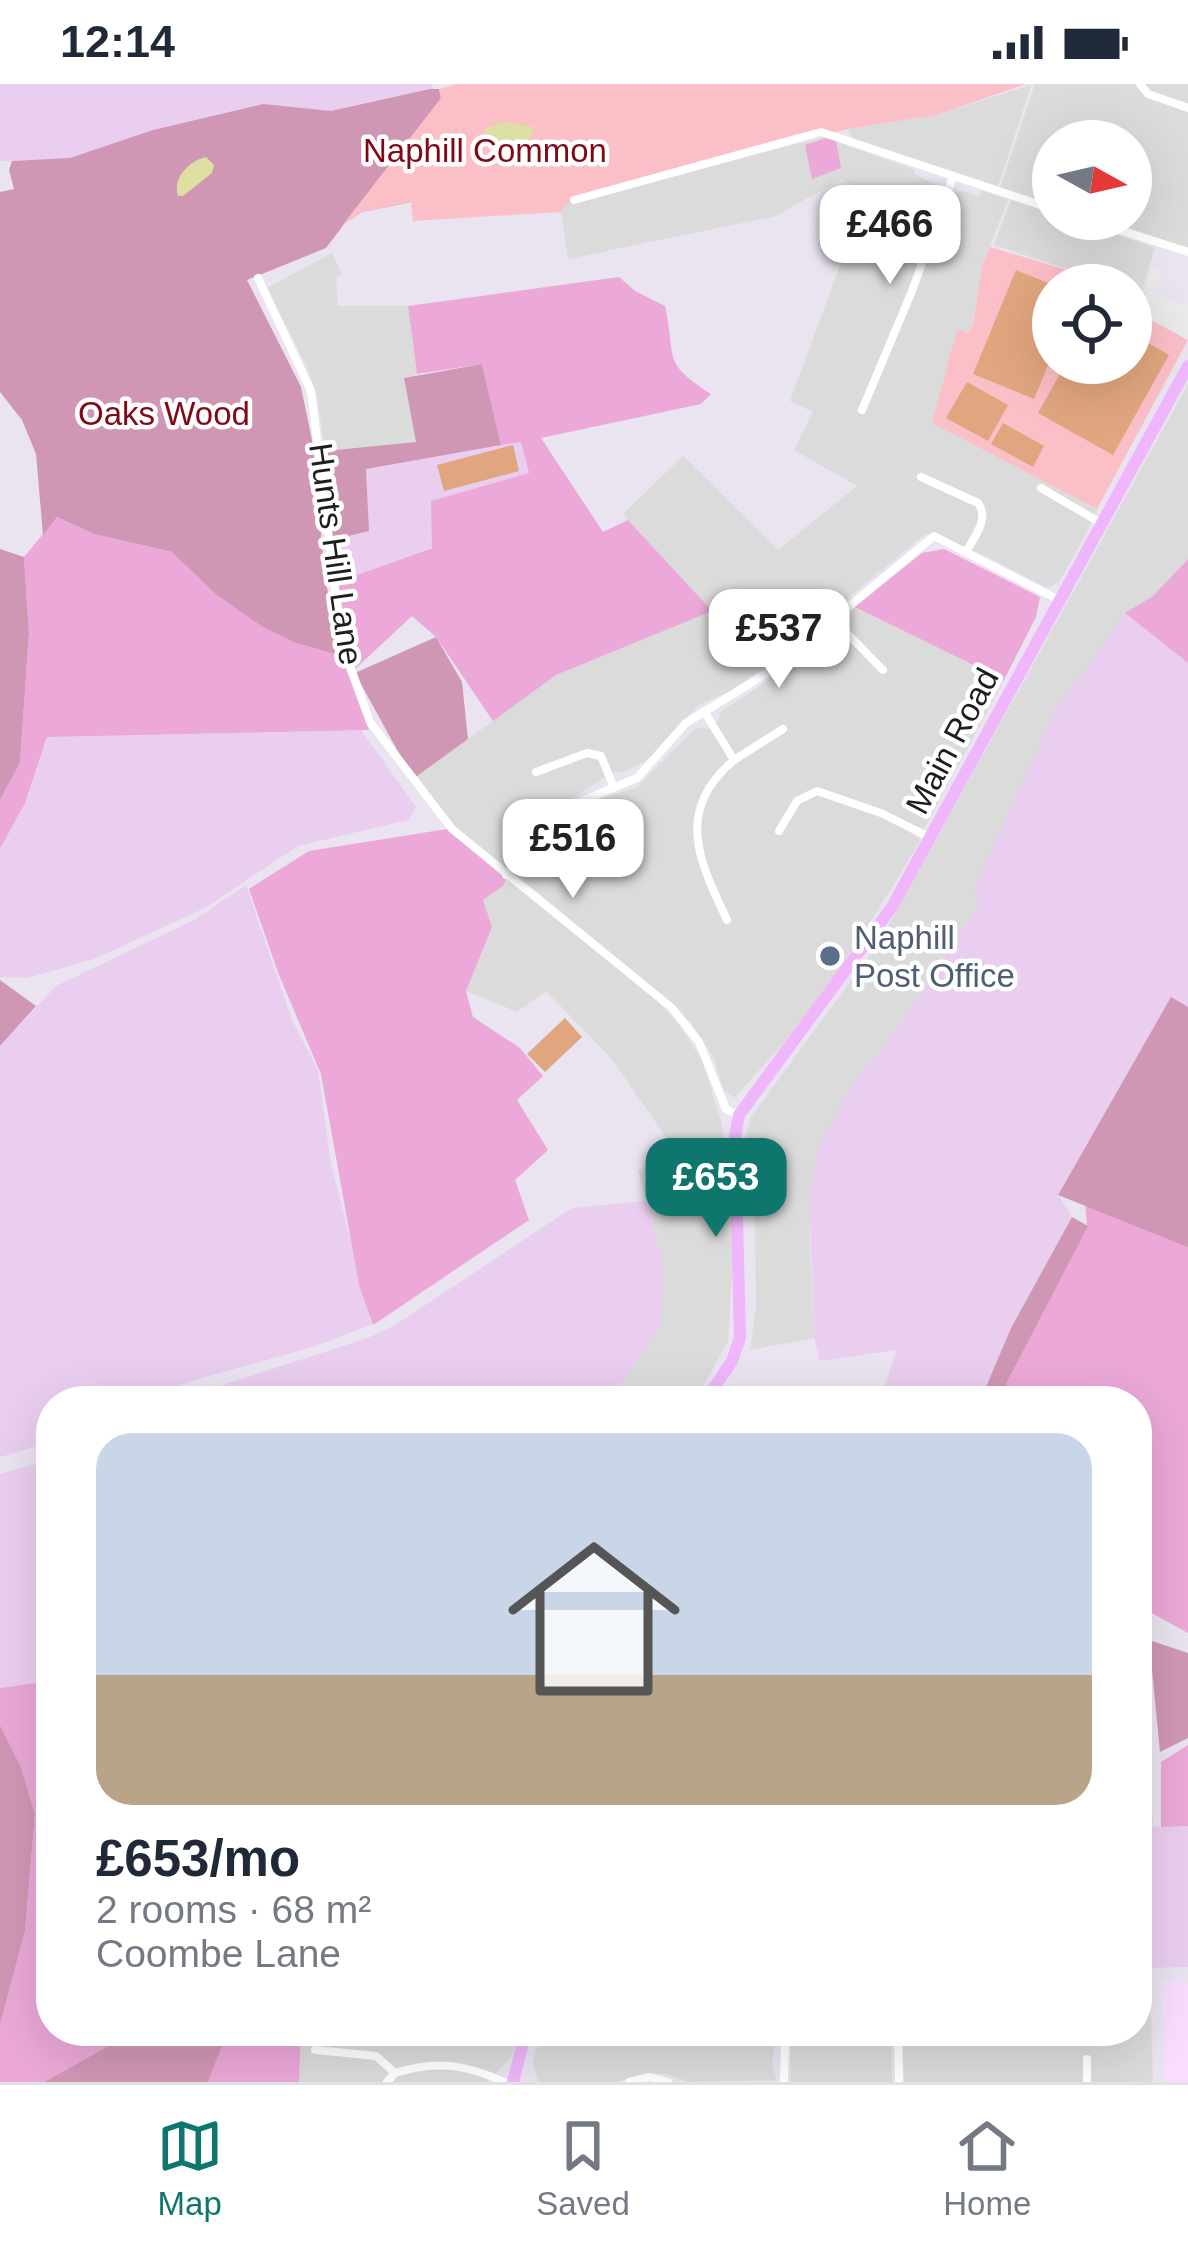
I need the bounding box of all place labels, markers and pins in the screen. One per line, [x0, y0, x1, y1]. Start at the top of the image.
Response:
pin: £466 [819, 185, 961, 287]
pin: £537 [708, 589, 850, 691]
pin: £516 [502, 799, 644, 901]
place label: Naphill Post Office [854, 919, 1015, 994]
marker: Naphill Post Office [817, 943, 843, 969]
pin: £653 [645, 1138, 787, 1240]

